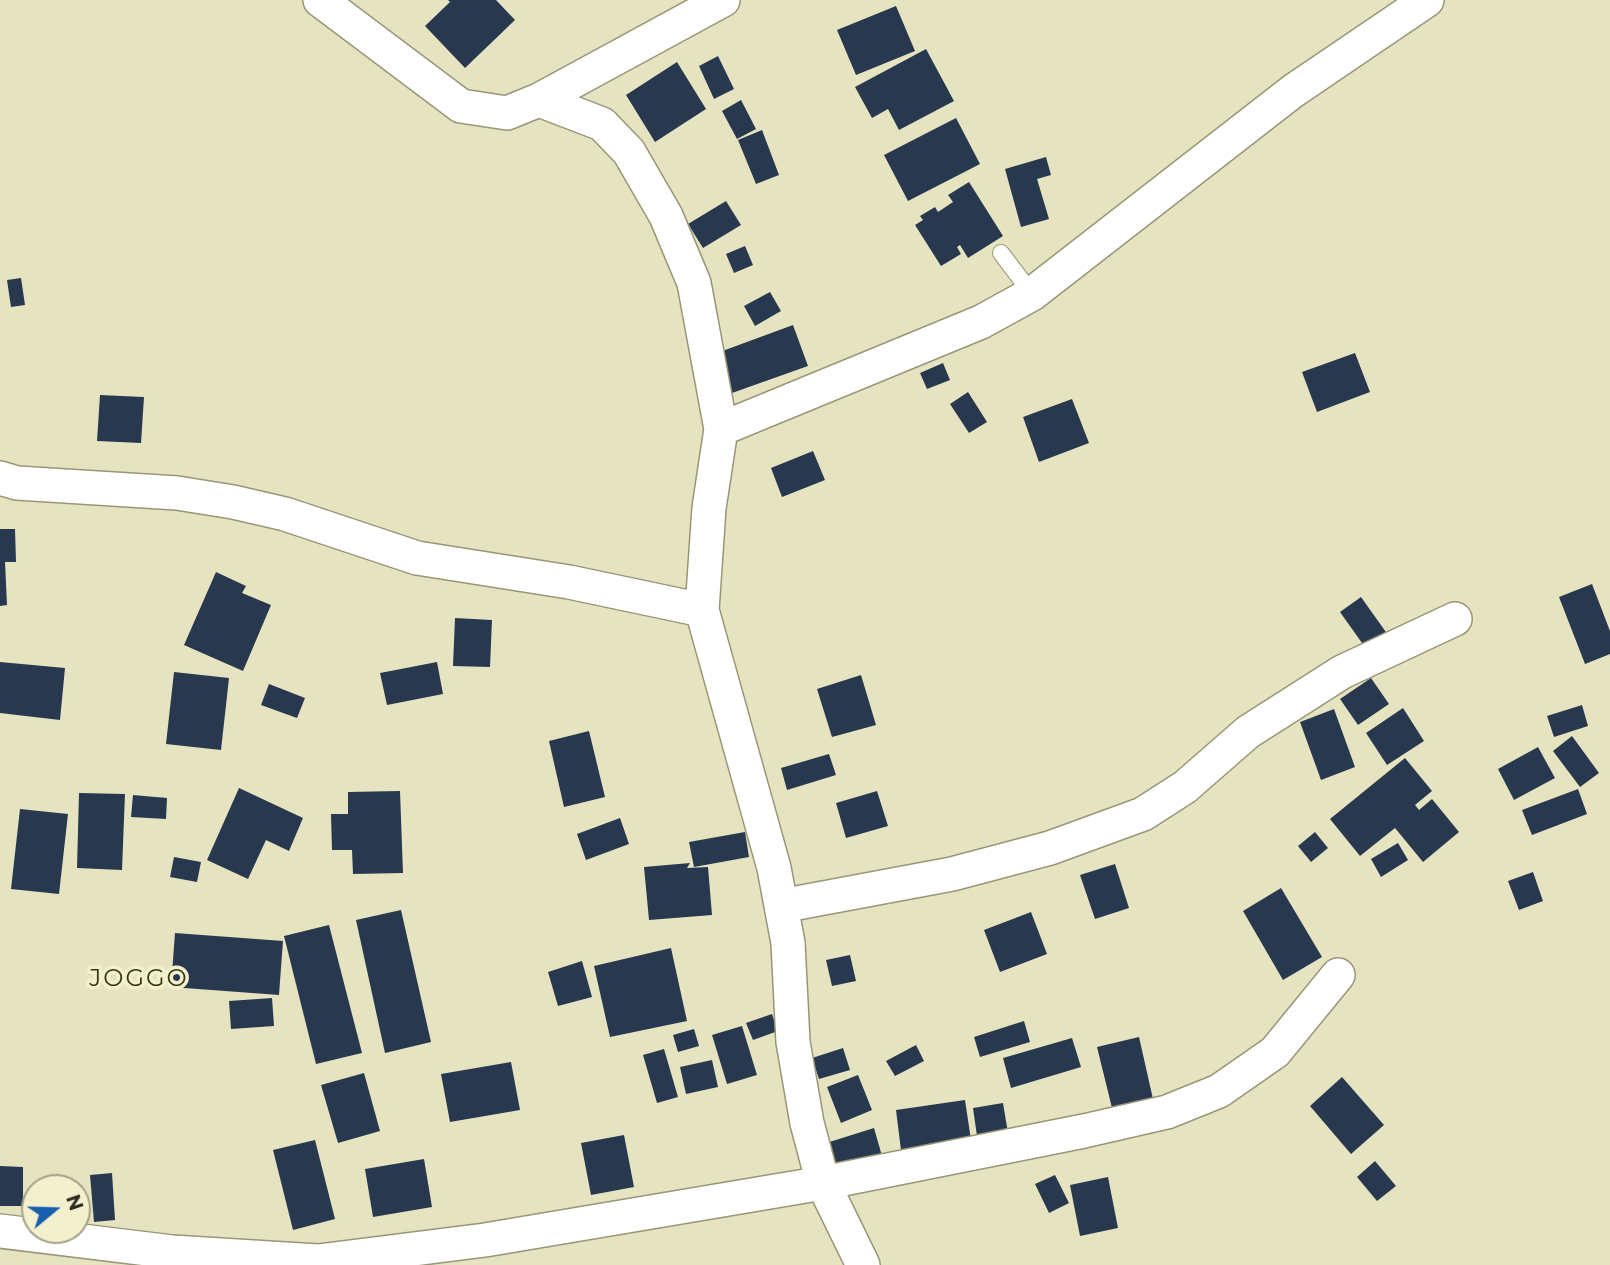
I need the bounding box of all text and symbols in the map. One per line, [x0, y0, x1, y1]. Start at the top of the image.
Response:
district label: JOGGO [90, 965, 188, 993]
north arrow [21, 1174, 91, 1244]
text: N [61, 1192, 88, 1214]

